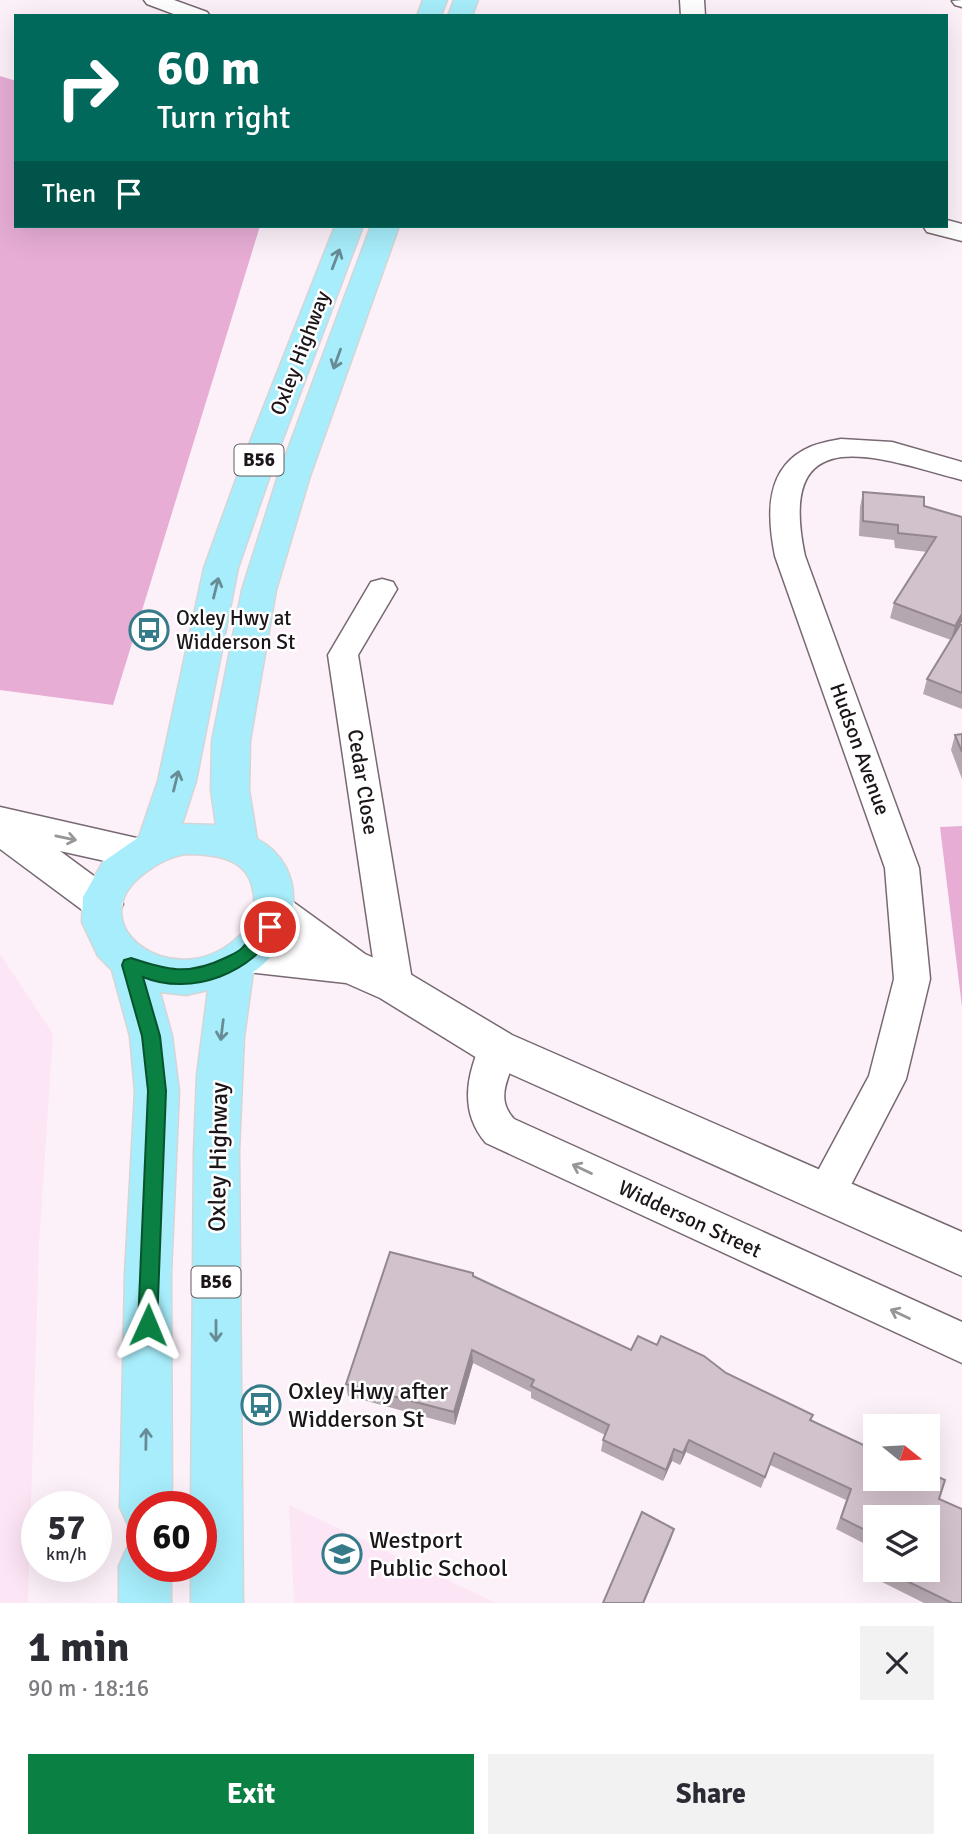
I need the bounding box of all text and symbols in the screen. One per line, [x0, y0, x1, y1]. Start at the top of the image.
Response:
text: 60 m [157, 38, 260, 98]
icon: right [42, 42, 133, 133]
text: Turn right [157, 98, 290, 137]
icon: arrive [110, 175, 148, 213]
text: Then [42, 178, 96, 210]
one-way arrow [331, 249, 344, 271]
street label: Oxley Highway [264, 287, 336, 419]
one-way arrow [329, 348, 342, 370]
road number: B56 [234, 444, 284, 475]
one-way arrow [210, 577, 224, 600]
place label: Oxley Hwy at Widderson St [176, 605, 295, 655]
bus stop icon: Oxley Hwy at Widderson St [128, 609, 170, 651]
street label: Hudson Avenue [824, 679, 896, 819]
street label: Cedar Close [342, 727, 384, 837]
one-way arrow [170, 770, 183, 793]
one-way arrow [54, 832, 77, 846]
pin [240, 897, 300, 957]
icon: arrive [251, 908, 289, 946]
one-way arrow [216, 1019, 229, 1041]
street label: Oxley Highway [202, 1082, 234, 1232]
one-way arrow [571, 1162, 593, 1175]
street label: Widderson Street [614, 1174, 766, 1264]
road number: B56 [192, 1266, 241, 1298]
position arrow [111, 1288, 185, 1362]
one-way arrow [890, 1307, 911, 1320]
one-way arrow [209, 1319, 223, 1342]
place label: Oxley Hwy after Widderson St [288, 1376, 448, 1434]
bus stop icon: Oxley Hwy after Widderson St [240, 1384, 282, 1426]
north arrow [863, 1414, 940, 1491]
map controls [863, 1414, 940, 1582]
one-way arrow [140, 1427, 153, 1450]
speed limit sign: 60 [126, 1491, 217, 1582]
button: layers [863, 1505, 940, 1582]
text: 57 [48, 1506, 85, 1549]
place label: Westport Public School [369, 1525, 508, 1583]
school or university icon: Westport Public School [321, 1533, 363, 1575]
text: km/h [46, 1543, 87, 1565]
text: 1 min [28, 1622, 129, 1673]
button: close [860, 1626, 934, 1700]
text: 90 m · 18:16 [28, 1674, 149, 1703]
button: Exit [28, 1754, 474, 1834]
button: Share [488, 1754, 934, 1834]

